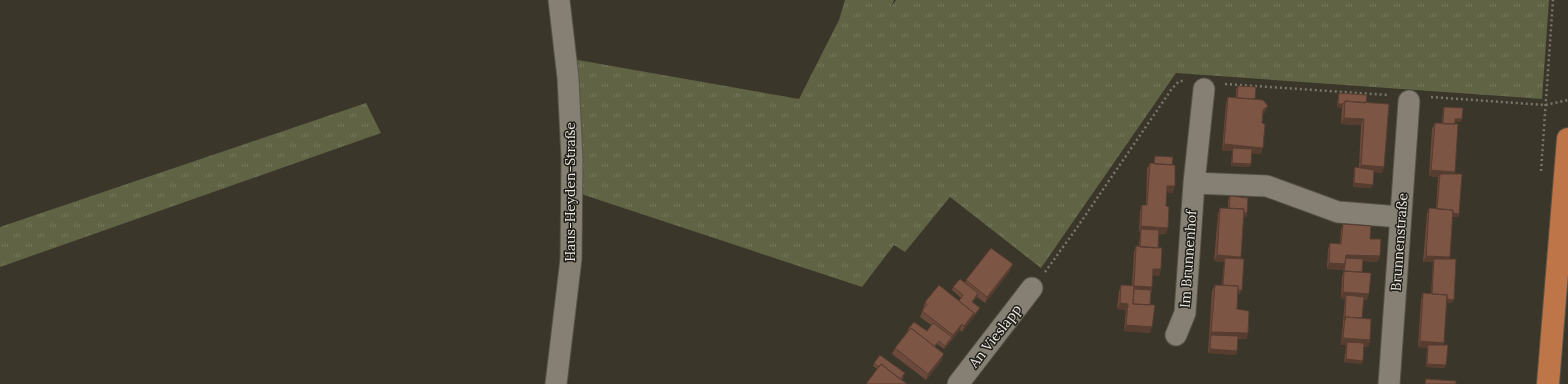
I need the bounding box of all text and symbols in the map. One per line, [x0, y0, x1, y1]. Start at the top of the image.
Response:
street label: Haus-Heyden-Straße [561, 122, 579, 262]
street label: Brunnenstraße [1387, 192, 1411, 292]
street label: Im Brunnenhof [1176, 208, 1200, 309]
street label: An Vieslapp [964, 301, 1025, 372]

